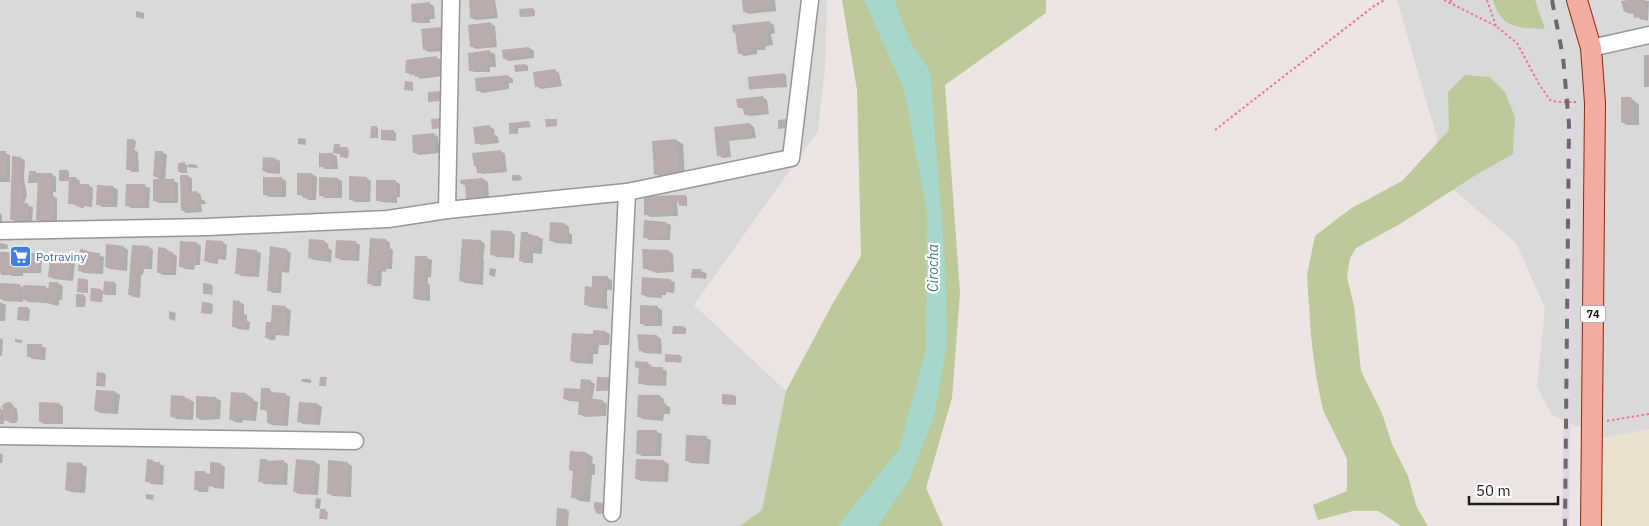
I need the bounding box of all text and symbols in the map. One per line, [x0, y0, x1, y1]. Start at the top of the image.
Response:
water label: Cirocha [924, 244, 942, 292]
supermarket icon: Potraviny [8, 245, 32, 269]
place label: Potraviny [36, 249, 86, 264]
road number: 74 [1580, 306, 1606, 322]
scale bar [1469, 474, 1558, 506]
text: 50 m [1476, 481, 1511, 500]

